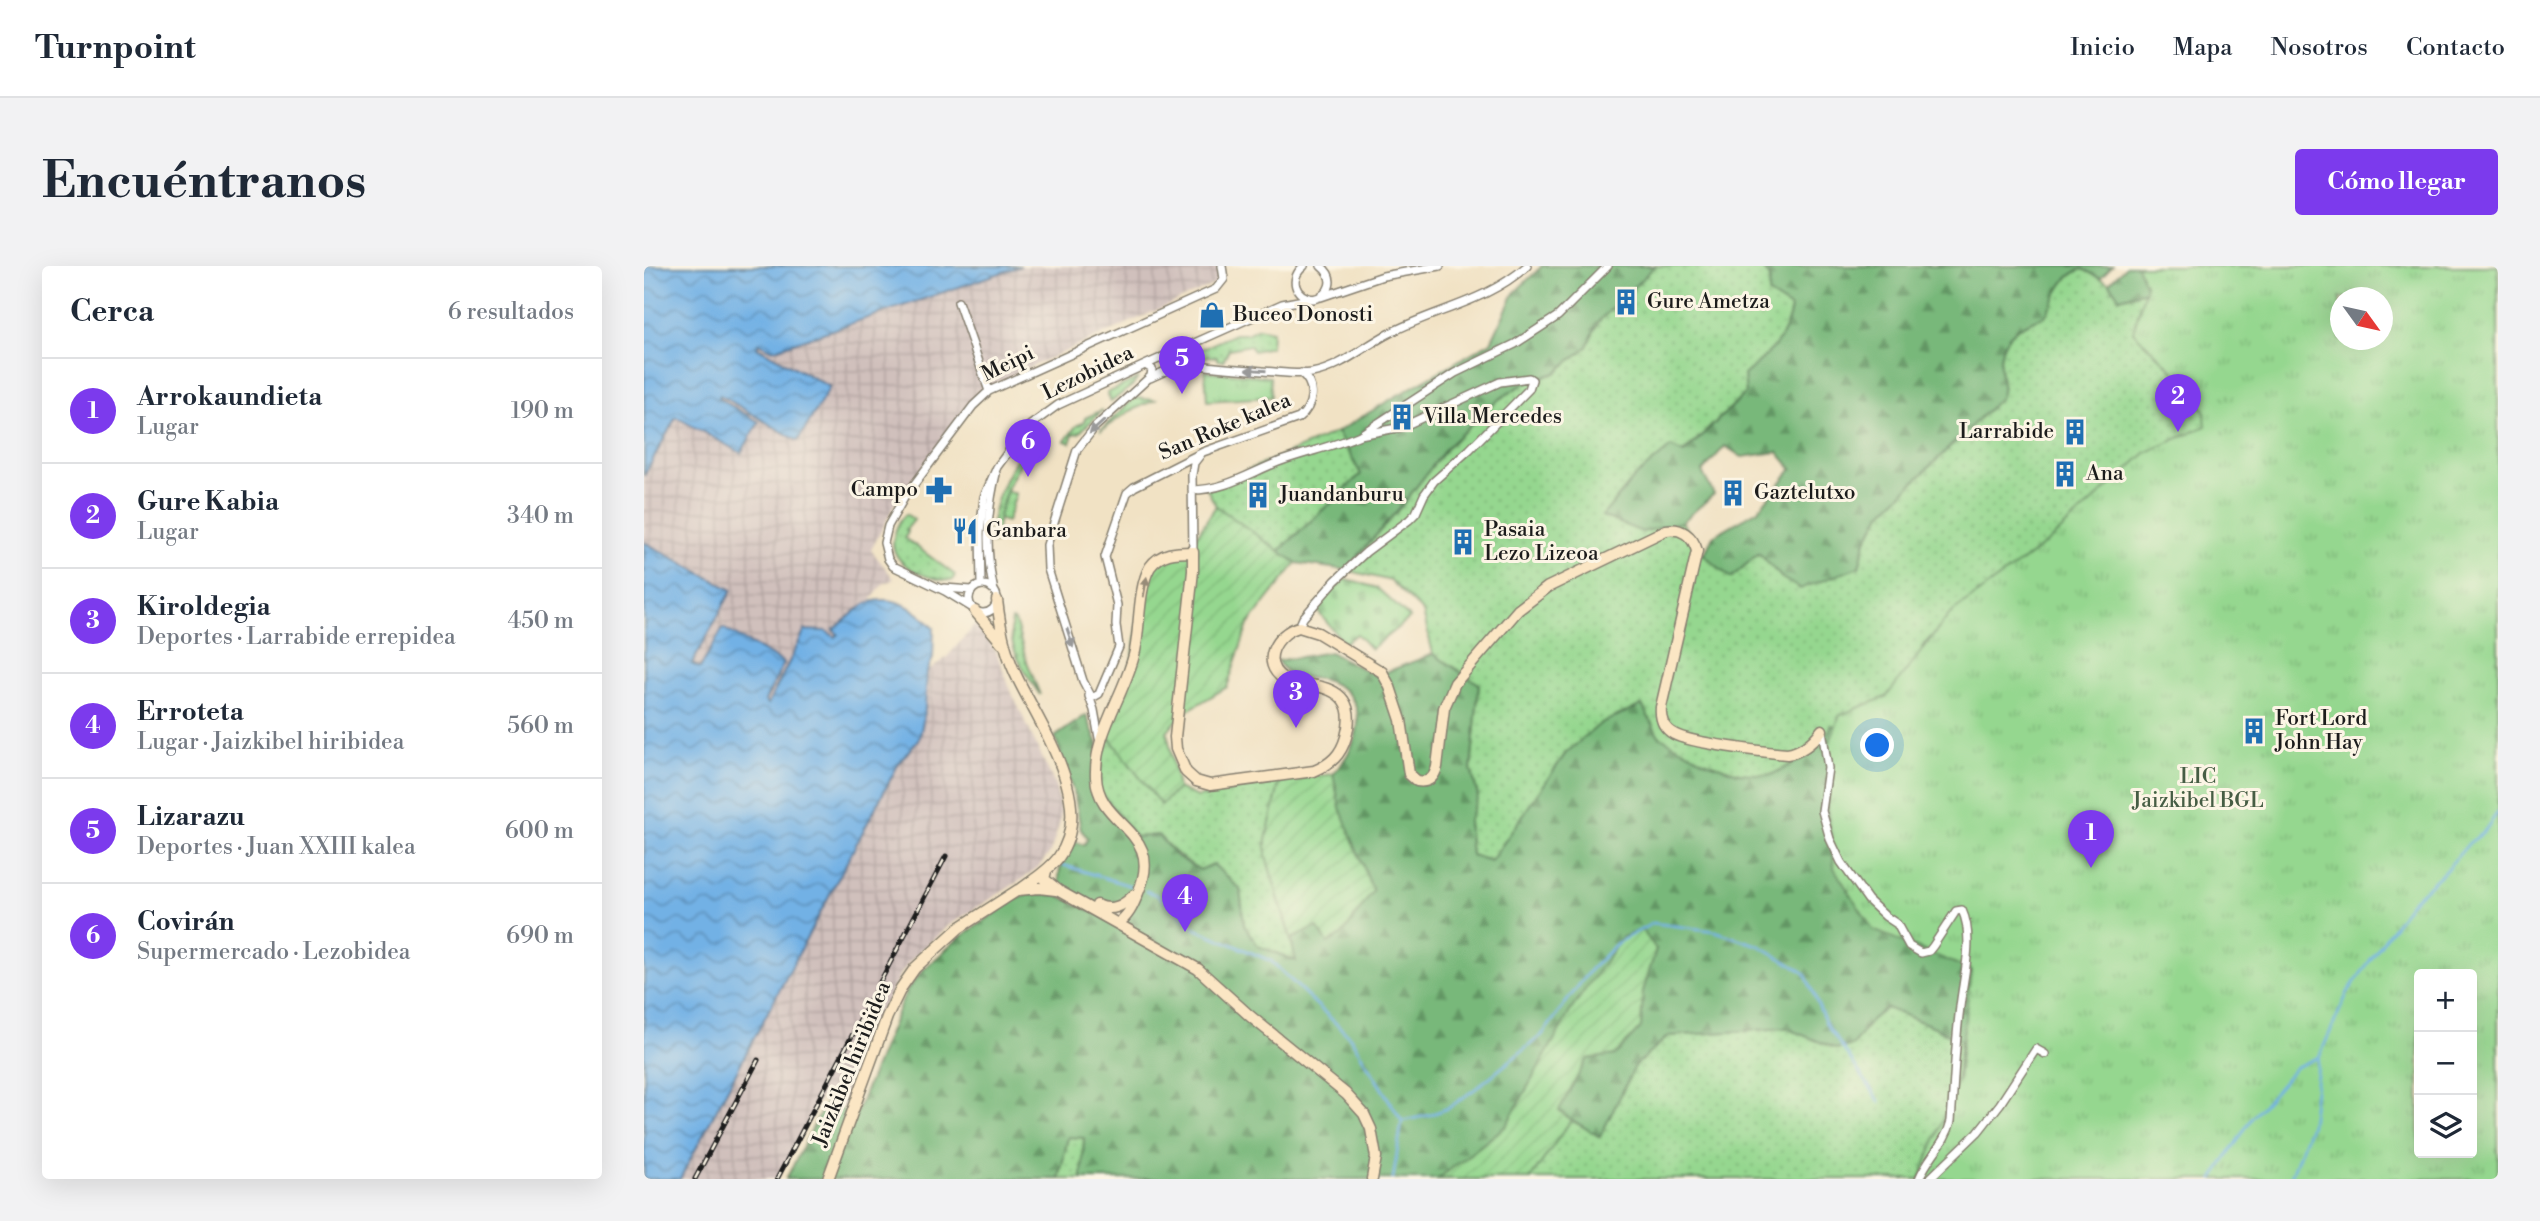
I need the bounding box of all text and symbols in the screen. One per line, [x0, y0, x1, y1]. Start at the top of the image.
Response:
text: Turnpoint [35, 28, 196, 69]
text: Inicio [2070, 33, 2135, 63]
text: Mapa [2173, 33, 2232, 63]
text: Nosotros [2270, 33, 2368, 63]
text: Contacto [2406, 33, 2505, 63]
button: Cómo llegar [2295, 149, 2498, 215]
text: Encuéntranos [42, 152, 366, 213]
building icon: Gure Ametza [1611, 287, 1641, 317]
north arrow [2330, 287, 2393, 350]
place label: Gure Ametza [1647, 289, 1770, 315]
text: Cerca [70, 293, 154, 331]
text: 6 resultados [448, 298, 574, 326]
shop icon: Buceo Donosti [1197, 300, 1227, 330]
place label: Buceo Donosti [1232, 302, 1373, 328]
pin: 5 [1159, 336, 1205, 394]
street label: Meipi [978, 340, 1039, 388]
street label: Lezobidea [1038, 340, 1138, 406]
one-way arrow [1244, 364, 1266, 375]
pin: 2 [2155, 374, 2201, 432]
text: Arrokaundieta [137, 381, 322, 413]
street label: San Roke kalea [1155, 387, 1295, 467]
text: 1 [87, 397, 99, 425]
text: 190 m [511, 397, 574, 425]
building icon: Villa Mercedes [1387, 402, 1417, 432]
place label: Villa Mercedes [1422, 404, 1562, 430]
text: Lugar [137, 413, 199, 441]
building icon: Larrabide [2060, 417, 2090, 447]
pin: 6 [1005, 419, 1051, 477]
one-way arrow [1088, 419, 1106, 435]
place label: Larrabide [1959, 419, 2054, 445]
building icon: Ana [2050, 459, 2080, 489]
place label: Ana [2085, 461, 2124, 487]
pharmacy icon: Campo [924, 475, 954, 505]
place label: Campo [851, 477, 918, 503]
building icon: Gaztelutxo [1718, 478, 1748, 508]
building icon: Juandanburu [1243, 480, 1273, 510]
place label: Gaztelutxo [1754, 480, 1856, 506]
place label: Juandanburu [1278, 482, 1404, 508]
text: Gure Kabia [137, 486, 279, 518]
text: 2 [86, 502, 100, 530]
text: 340 m [507, 502, 574, 530]
restaurant icon: Ganbara [950, 516, 980, 546]
place label: Pasaia Lezo Lizeoa [1484, 517, 1599, 567]
text: Lugar [137, 518, 199, 546]
place label: Ganbara [986, 518, 1067, 544]
building icon: Pasaia Lezo Lizeoa [1448, 527, 1478, 557]
one-way arrow [1139, 576, 1150, 598]
text: Kiroldegia [137, 591, 271, 623]
text: 3 [86, 607, 100, 635]
text: 450 m [508, 607, 574, 635]
text: Deportes · Larrabide errepidea [137, 623, 456, 651]
one-way arrow [1065, 628, 1075, 649]
pin: 3 [1273, 670, 1319, 728]
text: Erroteta [137, 696, 244, 728]
place label: Fort Lord John Hay [2274, 706, 2367, 756]
text: 4 [85, 712, 101, 740]
text: 560 m [507, 712, 574, 740]
building icon: Fort Lord John Hay [2239, 716, 2269, 746]
text: Lugar · Jaizkibel hiribidea [137, 728, 404, 756]
your location [1860, 728, 1894, 762]
park label: LIC Jaizkibel BGL [2131, 764, 2264, 814]
text: Lizarazu [137, 801, 245, 833]
pin: 1 [2068, 810, 2114, 868]
text: 5 [86, 817, 100, 845]
text: 600 m [505, 817, 574, 845]
text: Deportes · Juan XXIII kalea [137, 833, 416, 861]
pin: 4 [1162, 874, 1208, 932]
text: Covirán [137, 906, 234, 938]
text: 6 [86, 922, 100, 950]
text: 690 m [506, 922, 574, 950]
text: Supermercado · Lezobidea [137, 938, 410, 966]
map controls [2414, 969, 2477, 1158]
button: + [2414, 969, 2477, 1032]
street label: Jaizkibel hiribidea [807, 977, 897, 1151]
button: − [2414, 1032, 2477, 1095]
button: layers [2414, 1095, 2477, 1158]

